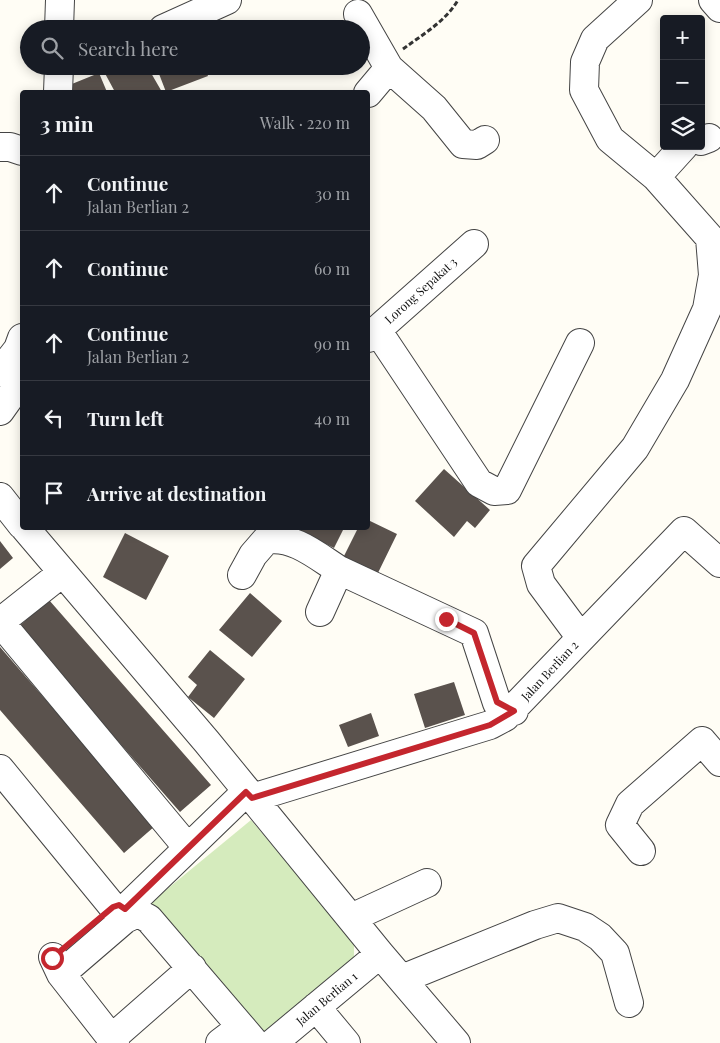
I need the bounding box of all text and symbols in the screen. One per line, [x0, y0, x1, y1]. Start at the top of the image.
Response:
map controls [660, 15, 705, 150]
button: + [660, 15, 705, 60]
search box [20, 20, 370, 75]
icon: search [38, 34, 66, 62]
text: Search here [78, 35, 178, 61]
button: − [660, 60, 705, 105]
button: layers [660, 105, 705, 150]
text: 3 min [40, 109, 94, 137]
text: Walk · 220 m [260, 112, 350, 133]
text: Continue [87, 170, 168, 196]
icon: ahead [40, 179, 68, 207]
text: 30 m [315, 183, 350, 204]
text: Jalan Berlian 2 [87, 196, 189, 217]
icon: ahead [40, 254, 68, 282]
street label: Lorong Sepakat 3 [381, 254, 460, 327]
text: Continue [87, 255, 168, 281]
text: 60 m [314, 258, 350, 279]
text: Continue [87, 320, 168, 346]
icon: ahead [40, 329, 68, 357]
text: 90 m [314, 333, 350, 354]
text: Jalan Berlian 2 [87, 346, 189, 367]
icon: left [40, 404, 68, 432]
text: Turn left [87, 405, 164, 431]
text: 40 m [314, 408, 350, 429]
icon: arrive [40, 479, 68, 507]
text: Arrive at destination [87, 480, 267, 506]
route end [435, 608, 458, 631]
street label: Jalan Berlian 2 [517, 637, 581, 705]
route start [41, 947, 64, 970]
street label: Jalan Berlian 1 [292, 968, 361, 1029]

